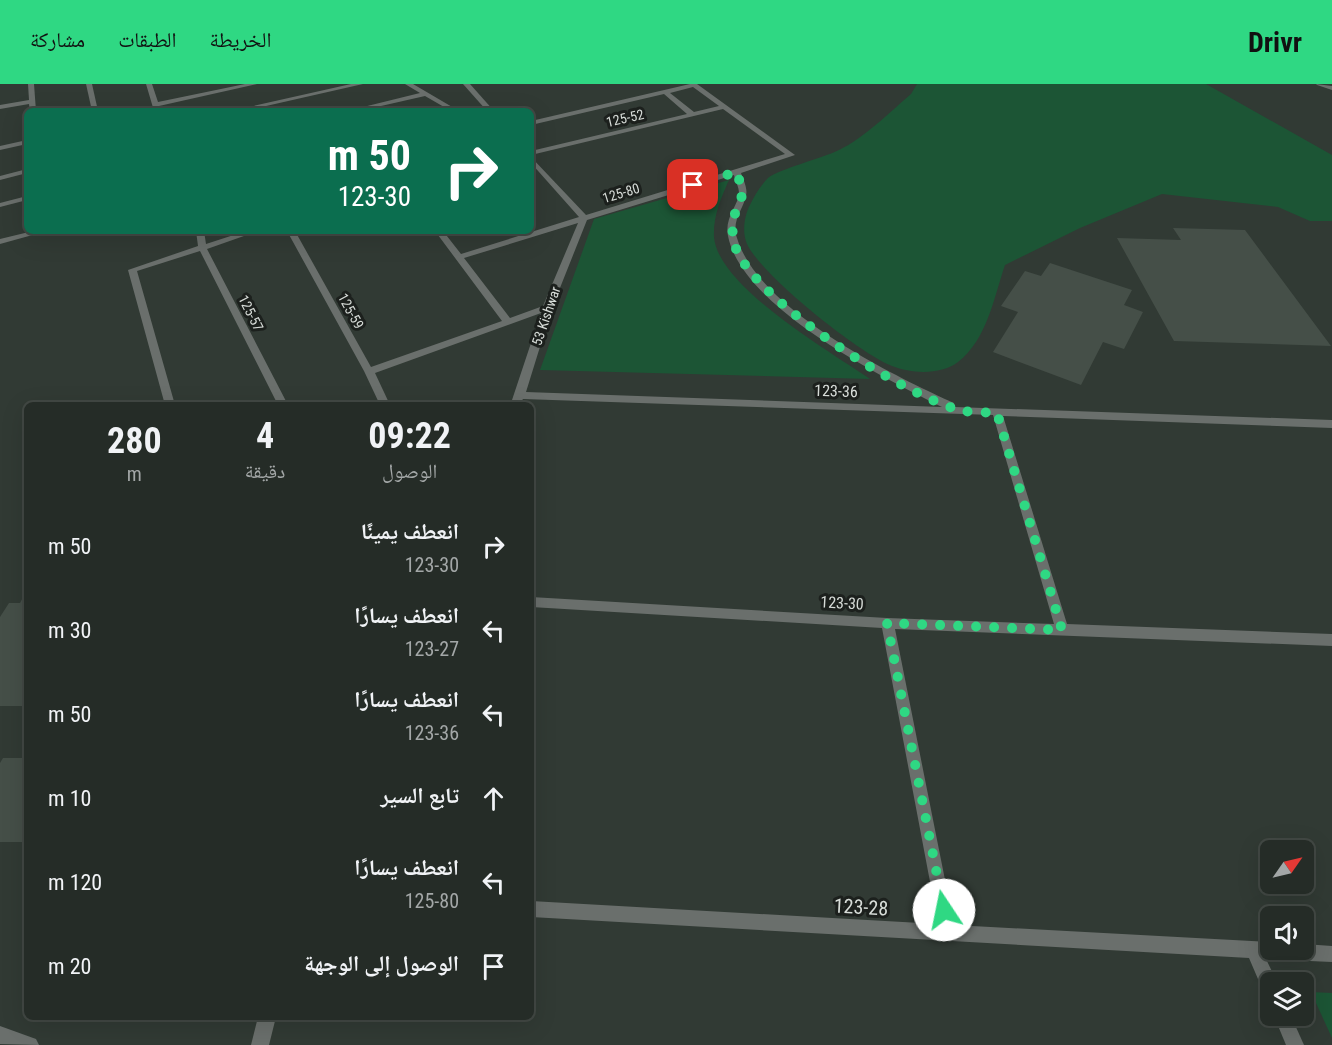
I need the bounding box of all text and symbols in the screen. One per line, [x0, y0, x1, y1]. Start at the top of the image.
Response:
text: Drivr [1248, 26, 1302, 59]
text: مشاركة [30, 28, 85, 52]
text: الطبقات [118, 28, 177, 52]
text: الخريطة [210, 28, 271, 52]
street label: 125-52 [605, 106, 645, 130]
text: 50 m [328, 131, 411, 180]
icon: right [432, 132, 510, 210]
pin [667, 159, 718, 210]
icon: arrive [676, 168, 709, 201]
street label: 125-80 [600, 180, 642, 206]
text: 123-30 [338, 181, 411, 213]
street label: 53 Kishwar [528, 285, 564, 347]
street label: 125-59 [335, 290, 367, 332]
street label: 125-57 [235, 292, 267, 334]
street label: 123-36 [814, 381, 858, 401]
text: 4 [256, 415, 274, 457]
text: 09:22 [368, 415, 451, 457]
text: 280 [107, 420, 162, 462]
text: دقيقة [245, 459, 285, 483]
text: الوصول [382, 459, 437, 483]
text: m [127, 462, 142, 486]
text: انعطف يمينًا [361, 519, 459, 544]
icon: right [477, 530, 510, 563]
text: 50 m [48, 534, 91, 559]
text: 123-30 [405, 553, 459, 577]
street label: 123-30 [820, 592, 864, 614]
text: انعطف يسارًا [354, 603, 459, 628]
icon: left [477, 614, 510, 647]
text: 30 m [48, 618, 91, 643]
text: 123-27 [405, 637, 459, 661]
text: انعطف يسارًا [354, 687, 459, 712]
icon: left [477, 698, 510, 731]
text: 50 m [48, 702, 91, 727]
text: 123-36 [405, 721, 459, 745]
icon: ahead [477, 782, 510, 815]
text: تابع السير [381, 783, 459, 808]
text: 10 m [48, 786, 91, 811]
north arrow [1260, 840, 1314, 894]
map controls [1260, 840, 1314, 1026]
text: انعطف يسارًا [354, 855, 459, 880]
icon: left [477, 866, 510, 899]
text: 120 m [48, 870, 102, 895]
position arrow [912, 878, 976, 942]
text: 125-80 [405, 889, 459, 913]
street label: 123-28 [833, 894, 889, 920]
button: sound [1260, 906, 1314, 960]
icon: arrive [477, 950, 510, 983]
text: الوصول إلى الوجهة [304, 951, 459, 976]
text: 20 m [48, 954, 91, 979]
button: layers [1260, 972, 1314, 1026]

